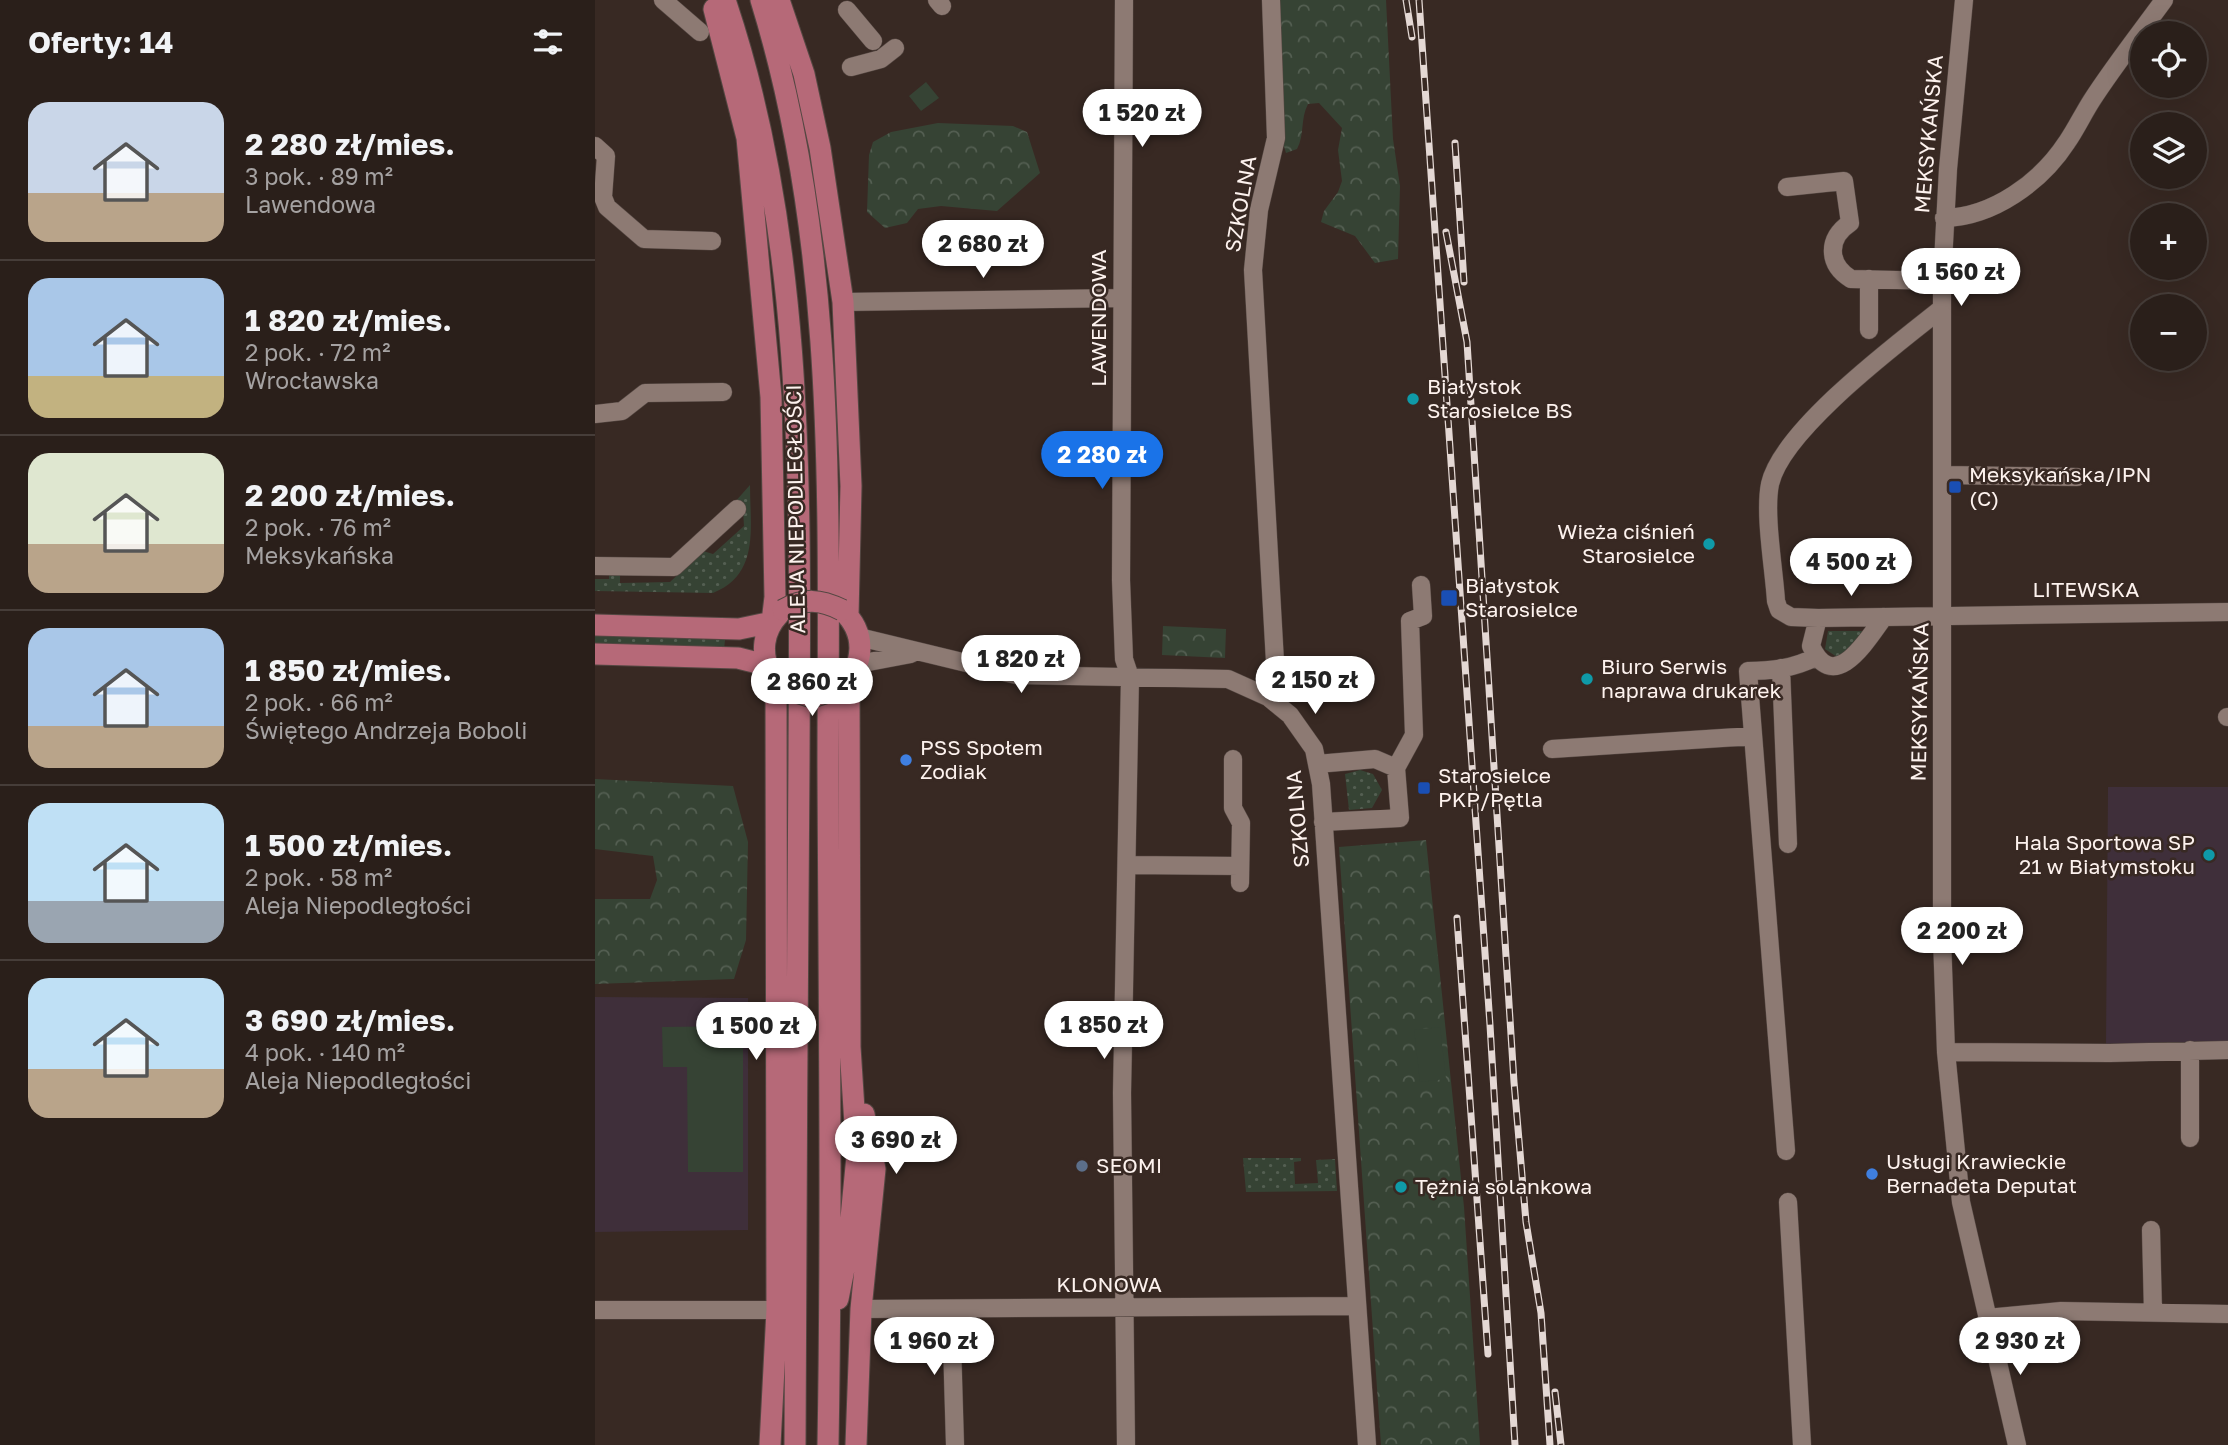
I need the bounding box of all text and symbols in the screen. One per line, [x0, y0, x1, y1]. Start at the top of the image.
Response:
map controls [2130, 21, 2207, 371]
button: locate [2130, 21, 2207, 98]
icon: filters [529, 23, 567, 61]
text: Oferty: 14 [28, 24, 174, 60]
street label: MEKSYKAŃSKA [1908, 54, 1948, 214]
pin: 1 520 zł [1070, 90, 1214, 149]
text: 1 520 zł [1099, 98, 1185, 126]
button: layers [2130, 112, 2207, 189]
text: 2 280 zł/mies. [245, 126, 455, 162]
icon: home [84, 130, 168, 214]
street label: SZKOLNA [1219, 154, 1261, 254]
text: 3 pok. · 89 m² [245, 162, 393, 190]
text: Lawendowa [245, 190, 376, 218]
button: + [2130, 203, 2207, 280]
pin: 2 680 zł [911, 220, 1055, 280]
text: 2 680 zł [938, 229, 1028, 257]
pin: 1 560 zł [1889, 248, 2033, 308]
street label: LAWENDOWA [1085, 249, 1111, 387]
text: 1 560 zł [1917, 257, 2005, 285]
button: − [2130, 294, 2207, 371]
text: 1 820 zł/mies. [245, 302, 452, 338]
icon: home [84, 306, 168, 390]
text: 2 pok. · 72 m² [245, 338, 390, 366]
text: Wrocławska [245, 366, 379, 394]
place label: Białystok Starosielce BS [1427, 373, 1573, 423]
street label: ALEJA NIEPODLEGŁOŚCI [780, 384, 810, 634]
marker: Białystok Starosielce BS [1405, 391, 1421, 407]
pin: 2 280 zł [1030, 432, 1174, 491]
text: 2 280 zł [1057, 440, 1147, 468]
place label: Meksykańska/IPN (C) [1969, 461, 2151, 511]
text: 2 200 zł/mies. [245, 477, 455, 513]
marker: Meksykańska/IPN (C) [1947, 479, 1963, 495]
icon: home [84, 481, 168, 565]
text: 2 pok. · 76 m² [245, 513, 391, 541]
place label: Wieża ciśnień Starosielce [1557, 518, 1695, 568]
marker: Wieża ciśnień Starosielce [1701, 536, 1717, 552]
pin: 4 500 zł [1779, 538, 1923, 598]
text: Meksykańska [245, 541, 394, 569]
text: 4 500 zł [1806, 547, 1896, 575]
place label: Białystok Starosielce [1465, 572, 1578, 622]
street label: LITEWSKA [2033, 576, 2139, 602]
marker: Białystok Starosielce [1439, 588, 1459, 608]
street label: MEKSYKAŃSKA [1905, 622, 1933, 782]
pin: 1 820 zł [949, 636, 1093, 695]
text: 1 820 zł [977, 644, 1065, 672]
text: 1 850 zł/mies. [245, 652, 452, 688]
place label: Biuro Serwis naprawa drukarek [1601, 653, 1782, 703]
icon: home [84, 656, 168, 740]
pin: 2 150 zł [1243, 656, 1387, 716]
pin: 2 860 zł [740, 658, 884, 718]
text: 2 150 zł [1272, 665, 1358, 693]
text: 2 860 zł [767, 667, 857, 695]
marker: Biuro Serwis naprawa drukarek [1579, 671, 1595, 687]
text: 2 pok. · 66 m² [245, 688, 393, 716]
text: Świętego Andrzeja Boboli [245, 716, 527, 744]
place label: PSS Społem Zodiak [920, 734, 1043, 784]
marker: PSS Społem Zodiak [898, 752, 914, 768]
place label: Starosielce PKP/Pętla [1438, 762, 1551, 812]
street label: SZKOLNA [1280, 769, 1314, 869]
marker: Starosielce PKP/Pętla [1416, 780, 1432, 796]
text: 1 500 zł/mies. [245, 827, 452, 863]
place label: Hala Sportowa SP 21 w Białymstoku [2014, 829, 2195, 879]
icon: home [84, 831, 168, 915]
marker: Hala Sportowa SP 21 w Białymstoku [2201, 847, 2217, 863]
text: 2 pok. · 58 m² [245, 863, 392, 891]
text: Aleja Niepodległości [245, 891, 471, 919]
pin: 2 200 zł [1890, 908, 2034, 967]
text: 2 200 zł [1917, 916, 2007, 944]
text: 3 690 zł/mies. [245, 1002, 455, 1038]
pin: 1 500 zł [684, 1002, 828, 1062]
pin: 1 850 zł [1032, 1002, 1176, 1061]
icon: home [84, 1006, 168, 1090]
text: 1 850 zł [1060, 1010, 1148, 1038]
text: 1 500 zł [712, 1011, 800, 1039]
text: 4 pok. · 140 m² [245, 1038, 405, 1066]
text: Aleja Niepodległości [245, 1066, 471, 1094]
pin: 3 690 zł [824, 1116, 968, 1176]
text: 3 690 zł [851, 1125, 941, 1153]
place label: Usługi Krawieckie Bernadeta Deputat [1886, 1148, 2077, 1198]
place label: SEOMI [1096, 1152, 1162, 1178]
marker: SEOMI [1074, 1158, 1090, 1174]
marker: Usługi Krawieckie Bernadeta Deputat [1864, 1166, 1880, 1182]
place label: Tężnia solankowa [1415, 1173, 1592, 1199]
marker: Tężnia solankowa [1393, 1179, 1409, 1195]
street label: KLONOWA [1056, 1271, 1162, 1297]
pin: 1 960 zł [862, 1318, 1006, 1377]
pin: 2 930 zł [1948, 1318, 2092, 1377]
text: 1 960 zł [890, 1326, 978, 1354]
text: 2 930 zł [1975, 1326, 2065, 1354]

